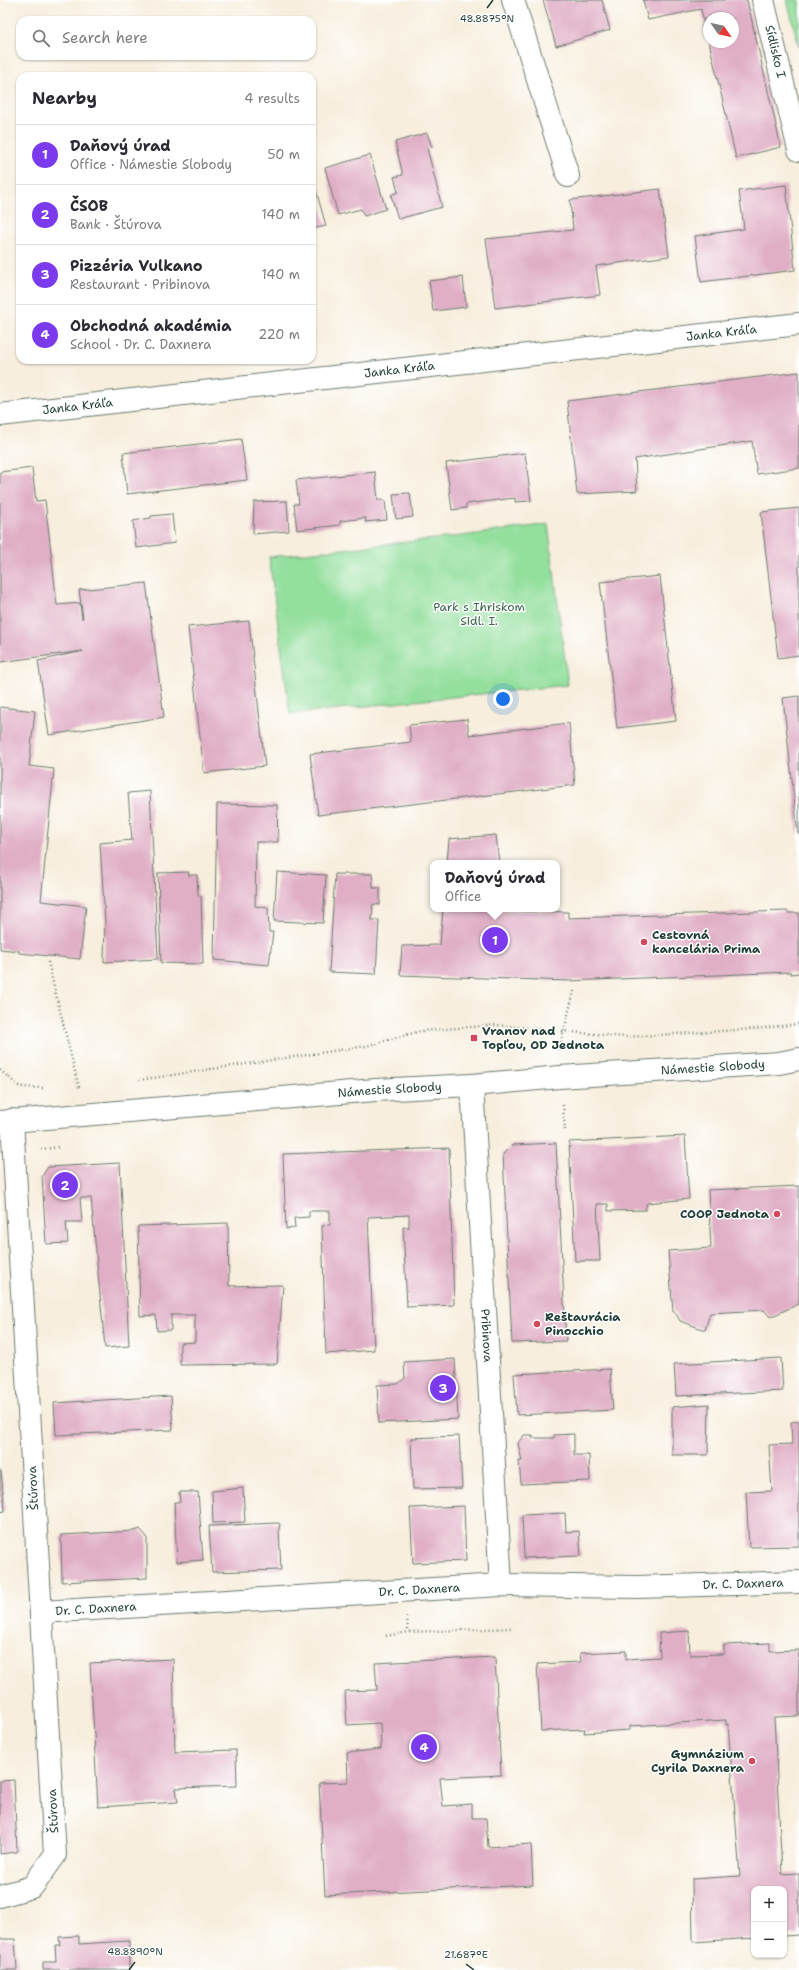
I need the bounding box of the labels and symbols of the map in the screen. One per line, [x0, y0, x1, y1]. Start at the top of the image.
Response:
text: 48.8875°N [460, 12, 514, 25]
north arrow [703, 12, 739, 48]
street label: Sídlisko I [761, 23, 790, 80]
street label: Janka Kráľa [685, 321, 758, 345]
street label: Janka Kráľa [363, 357, 436, 381]
street label: Janka Kráľa [41, 394, 114, 418]
park label: Park s Ihriskom Sidl. I. [433, 599, 525, 629]
your location [493, 689, 513, 709]
pin: 1 [482, 925, 508, 955]
place label: Cestovná kancelária Prima [652, 927, 761, 957]
marker: Cestovná kancelária Prima [639, 937, 649, 947]
place label: Vranov nad Topľou, OD Jednota [482, 1023, 605, 1053]
marker: Vranov nad Topľou, OD Jednota [469, 1033, 479, 1043]
street label: Námestie Slobody [660, 1056, 765, 1079]
street label: Námestie Slobody [337, 1079, 442, 1101]
pin: 2 [52, 1170, 78, 1200]
place label: COOP Jednota [680, 1206, 770, 1222]
marker: COOP Jednota [772, 1209, 782, 1219]
street label: Pribinova [477, 1308, 496, 1363]
place label: Reštaurácia Pinocchio [545, 1309, 621, 1339]
marker: Reštaurácia Pinocchio [532, 1319, 542, 1329]
pin: 3 [430, 1373, 456, 1403]
street label: Štúrova [24, 1465, 42, 1511]
street label: Dr. C. Daxnera [702, 1574, 784, 1593]
street label: Dr. C. Daxnera [378, 1579, 461, 1600]
street label: Dr. C. Daxnera [55, 1598, 137, 1619]
pin: 4 [411, 1732, 437, 1762]
place label: Gymnázium Cyrila Daxnera [651, 1746, 745, 1776]
marker: Gymnázium Cyrila Daxnera [747, 1756, 757, 1766]
street label: Štúrova [44, 1788, 62, 1834]
text: 48.8890°N [107, 1945, 163, 1958]
text: 21.687°E [444, 1948, 488, 1961]

